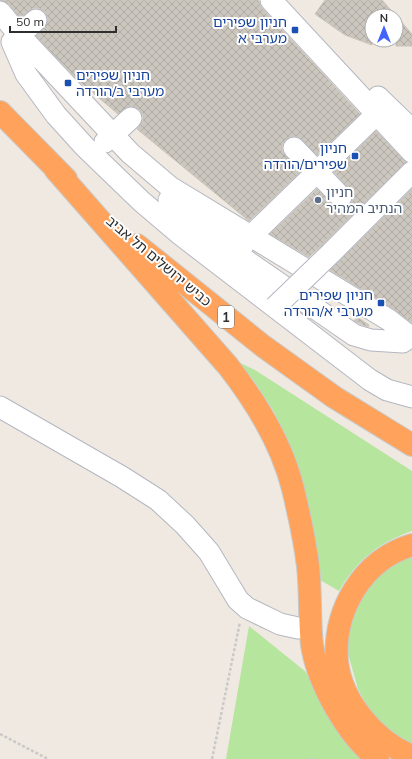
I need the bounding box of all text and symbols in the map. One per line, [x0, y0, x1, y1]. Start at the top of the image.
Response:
scale bar [10, 8, 116, 34]
north arrow [364, 8, 404, 48]
text: N [380, 11, 388, 25]
place label: חניון שפירים מערבי א [213, 13, 287, 47]
text: 50 m [16, 14, 44, 29]
marker: חניון שפירים מערבי א [290, 25, 300, 35]
place label: חניון שפירים מערבי ב/הורדה [76, 66, 164, 100]
marker: חניון שפירים מערבי ב/הורדה [63, 78, 73, 88]
place label: חניון שפירים/הורדה [264, 139, 347, 173]
marker: חניון שפירים/הורדה [350, 151, 360, 161]
place label: חניון הנתיב המהיר [326, 183, 402, 217]
marker: חניון הנתיב המהיר [313, 195, 323, 205]
street label: כביש ירושלים תל אביב [103, 212, 215, 310]
place label: חניון שפירים מערבי א/הורדה [284, 286, 373, 320]
marker: חניון שפירים מערבי א/הורדה [376, 298, 386, 308]
road number: 1 [218, 306, 234, 328]

